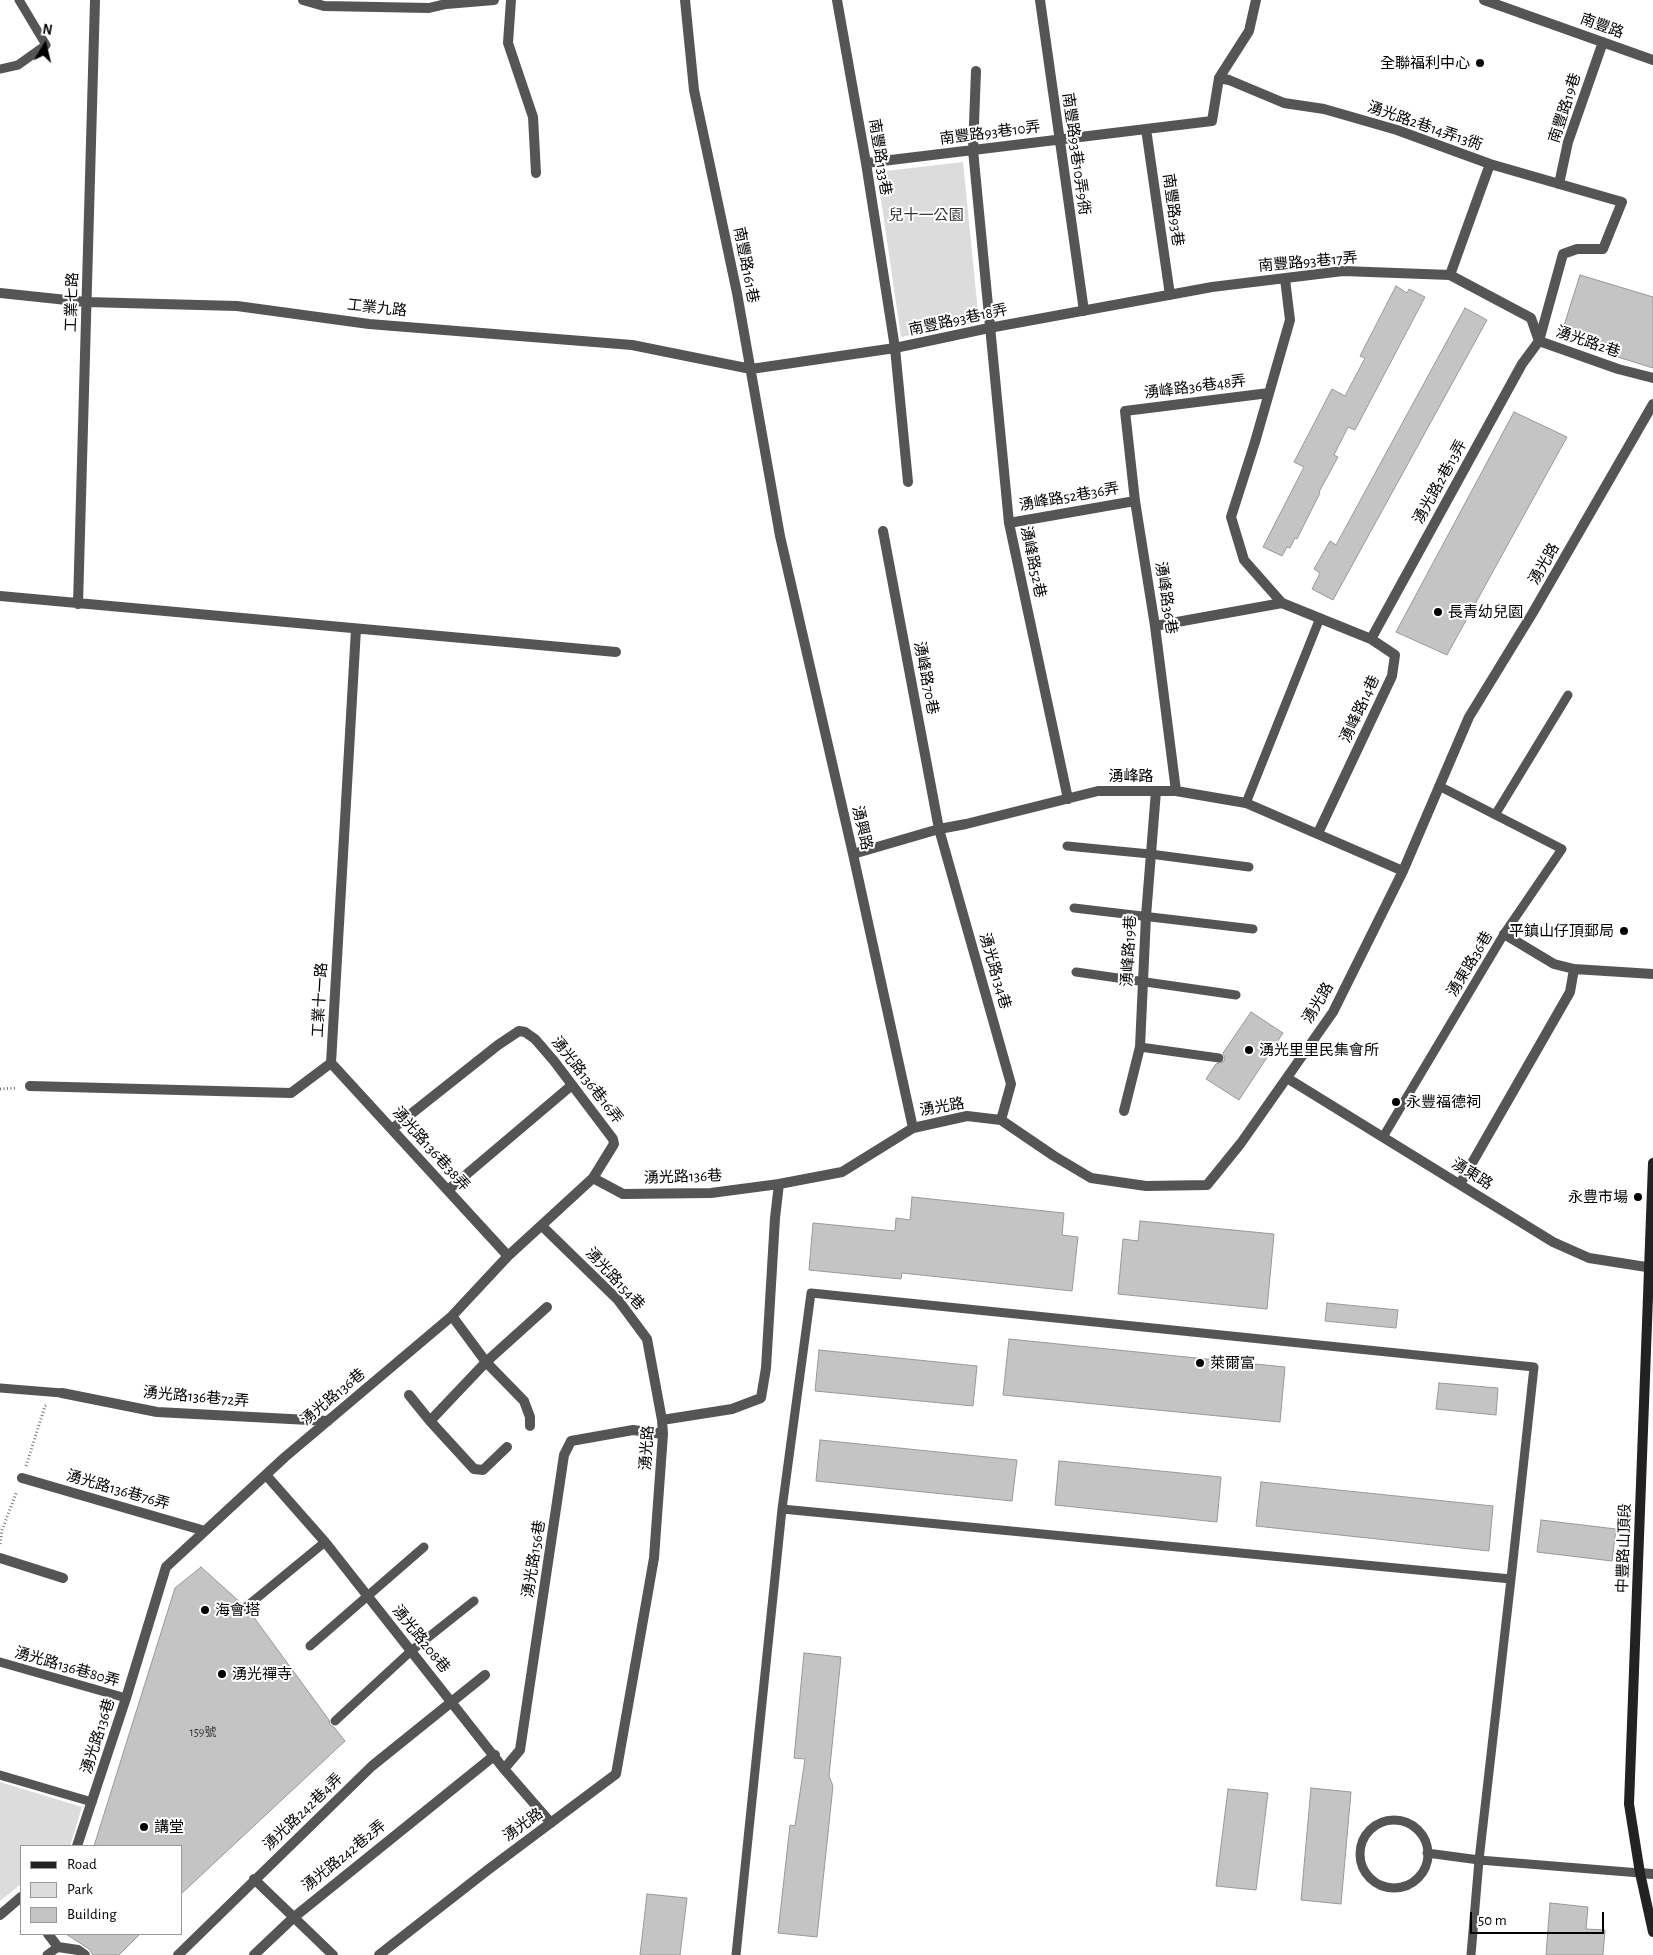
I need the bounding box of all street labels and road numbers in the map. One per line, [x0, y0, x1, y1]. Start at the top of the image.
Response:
street label: 南豐路 [1578, 10, 1626, 42]
street label: 南豐路19巷 [1545, 71, 1585, 145]
street label: 南豐路93巷10弄9衖 [1059, 92, 1093, 216]
street label: 湧光路2巷14弄13衖 [1365, 98, 1485, 154]
street label: 南豐路133巷 [865, 117, 895, 197]
street label: 南豐路93巷10弄 [939, 118, 1041, 148]
street label: 南豐路93巷 [1159, 172, 1187, 248]
street label: 南豐路161巷 [730, 225, 762, 305]
street label: 南豐路93巷17弄 [1258, 249, 1358, 275]
street label: 工業七路 [62, 272, 82, 332]
street label: 工業九路 [346, 296, 408, 320]
street label: 南豐路93巷18弄 [907, 301, 1009, 339]
street label: 湧光路2巷 [1553, 323, 1623, 361]
street label: 湧峰路36巷48弄 [1143, 372, 1247, 402]
street label: 湧光路2巷13弄 [1410, 437, 1470, 527]
street label: 湧峰路52巷36弄 [1018, 479, 1120, 515]
street label: 湧峰路52巷 [1017, 524, 1049, 600]
street label: 湧光路 [1525, 540, 1563, 588]
street label: 湧峰路36巷 [1151, 560, 1181, 636]
street label: 湧峰路70巷 [910, 640, 942, 716]
street label: 湧峰路14巷 [1337, 672, 1383, 746]
street label: 湧峰路 [1109, 767, 1153, 785]
street label: 湧興路 [848, 804, 876, 852]
street label: 湧峰路19巷 [1118, 914, 1140, 988]
street label: 湧東路36巷 [1443, 928, 1497, 1000]
street label: 湧光路134巷 [976, 931, 1014, 1011]
street label: 工業十一路 [309, 962, 331, 1038]
street label: 湧光路 [1299, 979, 1337, 1027]
street label: 湧光路136巷16弄 [547, 1033, 627, 1127]
street label: 湧光路 [918, 1094, 966, 1120]
street label: 湧光路136巷38弄 [389, 1103, 473, 1195]
street label: 湧東路 [1448, 1154, 1496, 1194]
street label: 湧光路136巷 [644, 1167, 722, 1187]
street label: 湧光路154巷 [582, 1244, 648, 1314]
street label: 湧光路136巷 [297, 1365, 369, 1429]
street label: 湧光路136巷72弄 [142, 1383, 250, 1411]
street label: 湧光路 [636, 1425, 658, 1471]
street label: 湧光路136巷76弄 [64, 1467, 172, 1513]
street label: 中豐路山頂段 [1613, 1503, 1635, 1593]
street label: 湧光路156巷 [519, 1519, 549, 1599]
street label: 湧光路208巷 [388, 1602, 454, 1676]
street label: 湧光路136巷80弄 [12, 1643, 122, 1691]
street label: 湧光路136巷 [77, 1696, 119, 1776]
street label: 湧光路242巷4弄 [260, 1770, 346, 1854]
street label: 湧光路 [500, 1804, 546, 1846]
street label: 湧光路242巷2弄 [298, 1817, 390, 1895]

